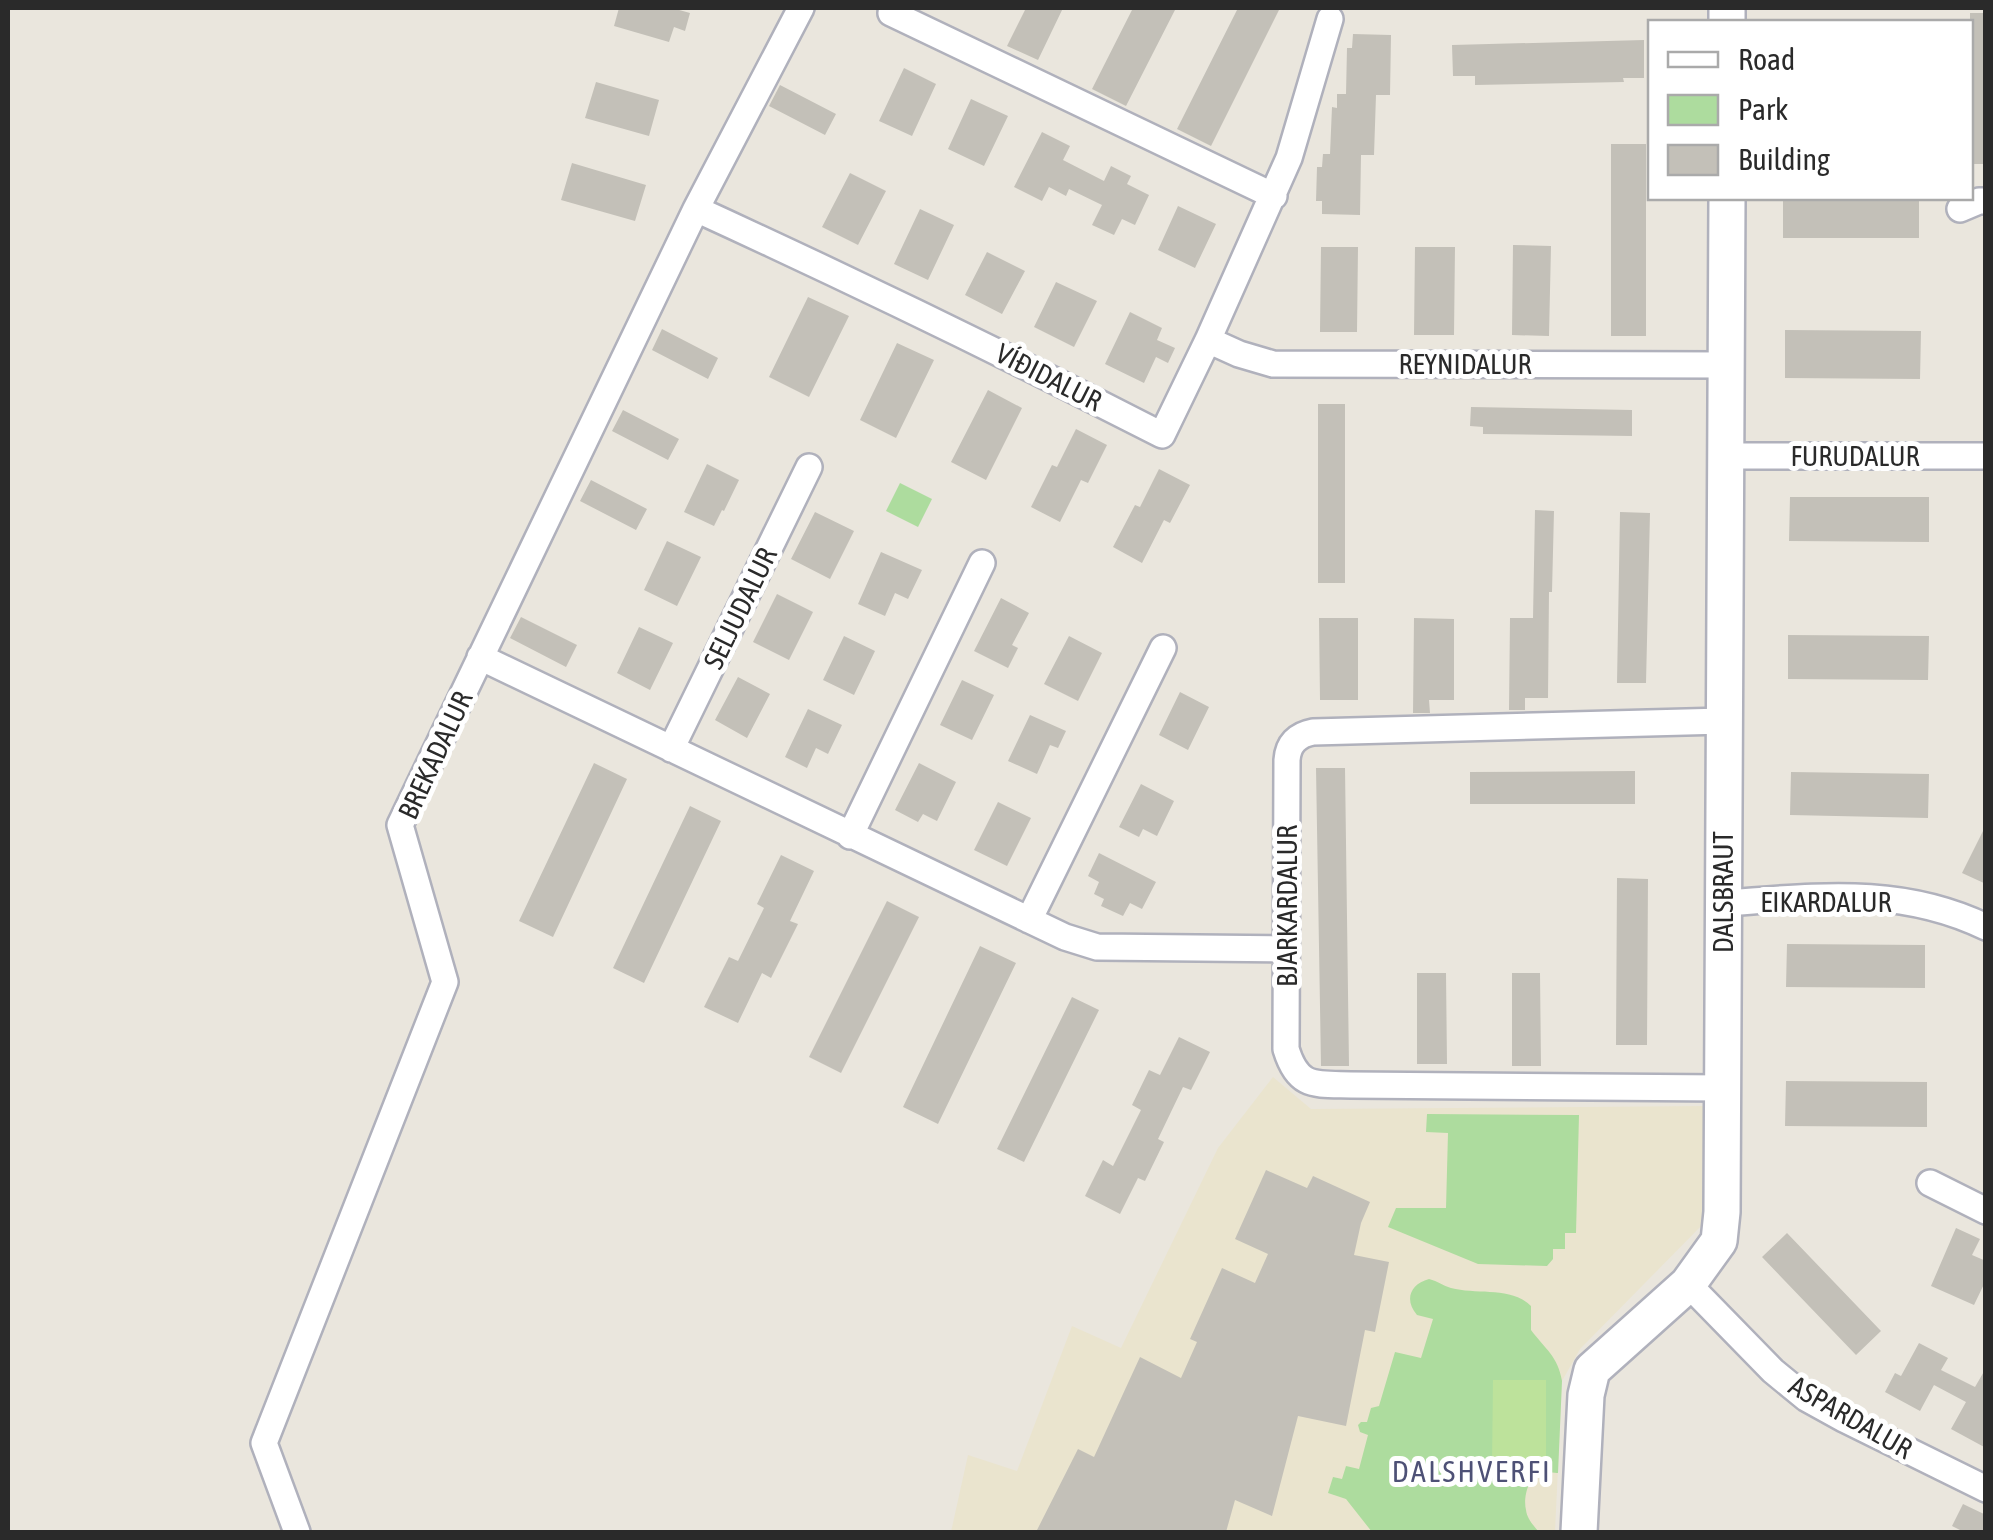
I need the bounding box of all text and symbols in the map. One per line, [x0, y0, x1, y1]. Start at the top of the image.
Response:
legend [1648, 20, 1973, 200]
text: Road [1738, 42, 1795, 76]
text: Park [1738, 92, 1788, 126]
text: Building [1738, 142, 1830, 176]
street label: VÍÐIDALUR [991, 337, 1107, 417]
street label: REYNIDALUR [1399, 348, 1531, 380]
street label: FURUDALUR [1790, 440, 1920, 472]
street label: SELJUDALUR [697, 542, 783, 674]
street label: BREKADALUR [391, 686, 479, 824]
street label: BJARKARDALUR [1271, 825, 1303, 987]
street label: DALSBRAUT [1707, 831, 1739, 953]
street label: EIKARDALUR [1760, 886, 1892, 918]
street label: ASPARDALUR [1784, 1369, 1918, 1465]
district label: DALSHVERFI [1392, 1454, 1552, 1488]

